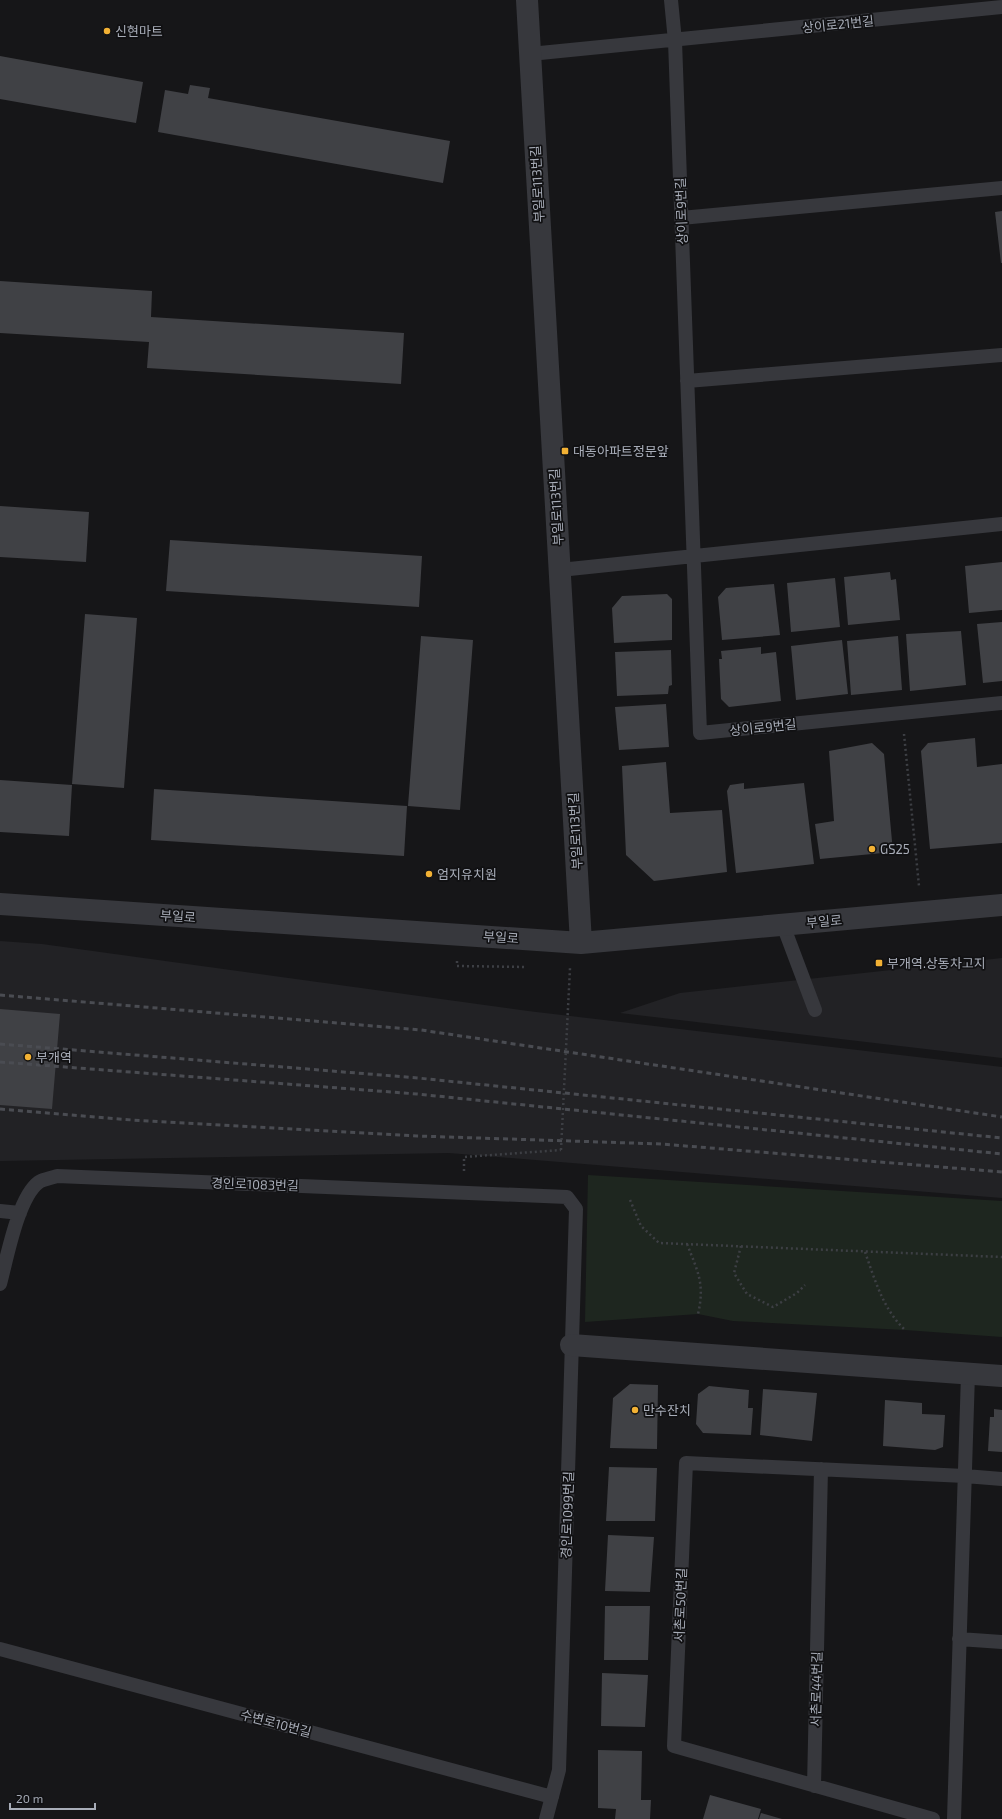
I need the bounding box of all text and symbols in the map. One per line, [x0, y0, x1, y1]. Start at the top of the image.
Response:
street label: 상이로21번길 [801, 12, 875, 36]
place label: 신현마트 [115, 23, 163, 39]
marker: 신현마트 [102, 26, 112, 36]
street label: 부일로113번길 [527, 145, 547, 223]
street label: 상이로9번길 [672, 177, 690, 245]
place label: 대동아파트정문앞 [573, 443, 669, 459]
marker: 대동아파트정문앞 [560, 446, 570, 456]
street label: 부일로113번길 [546, 468, 566, 546]
street label: 상이로9번길 [729, 716, 797, 738]
street label: 부일로113번길 [565, 792, 585, 870]
place label: GS25 [880, 841, 910, 857]
marker: GS25 [867, 844, 877, 854]
place label: 엄지유치원 [437, 866, 497, 882]
marker: 엄지유치원 [424, 869, 434, 879]
street label: 부일로 [160, 907, 196, 925]
street label: 부일로 [805, 911, 843, 931]
street label: 부일로 [483, 928, 519, 946]
place label: 부개역.상동차고지 [887, 955, 986, 971]
marker: 부개역.상동차고지 [874, 958, 884, 968]
place label: 부개역 [36, 1049, 72, 1065]
marker: 부개역 [23, 1052, 33, 1062]
street label: 경인로1083번길 [211, 1174, 299, 1194]
place label: 만수잔치 [643, 1402, 691, 1418]
marker: 만수잔치 [630, 1405, 640, 1415]
street label: 경인로1099번길 [557, 1471, 577, 1559]
street label: 서촌로50번길 [671, 1567, 689, 1643]
street label: 서촌로44번길 [807, 1651, 825, 1727]
street label: 수변로10번길 [239, 1706, 313, 1740]
scale bar [10, 1785, 95, 1811]
text: 20 m [16, 1791, 43, 1805]

